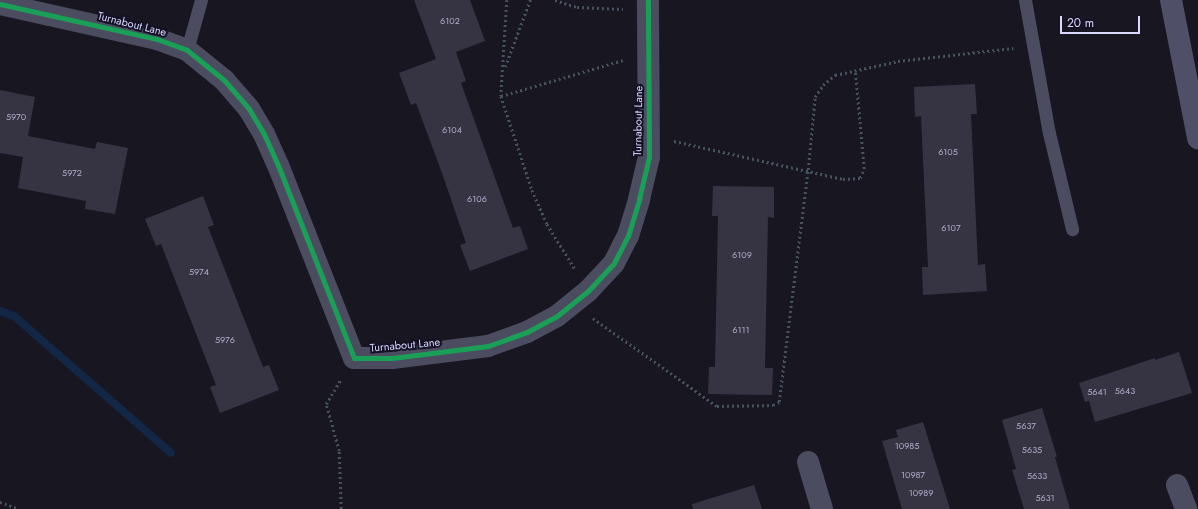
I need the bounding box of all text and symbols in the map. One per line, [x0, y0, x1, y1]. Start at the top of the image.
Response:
scale bar [1062, 8, 1142, 34]
street label: Turnabout Lane [96, 9, 168, 39]
text: 20 m [1067, 14, 1094, 32]
house number: 6102 [440, 16, 460, 26]
street label: Turnabout Lane [631, 86, 645, 156]
house number: 5970 [6, 112, 26, 122]
house number: 6104 [442, 125, 462, 135]
house number: 6105 [938, 147, 958, 157]
house number: 5972 [62, 168, 82, 178]
house number: 6106 [467, 194, 487, 204]
house number: 6107 [941, 223, 961, 233]
house number: 6109 [732, 250, 752, 260]
house number: 5974 [189, 267, 209, 277]
house number: 6111 [732, 325, 750, 335]
house number: 5976 [215, 335, 235, 345]
street label: Turnabout Lane [369, 335, 441, 355]
house number: 5643 [1115, 386, 1135, 396]
house number: 5641 [1087, 387, 1107, 397]
house number: 5637 [1016, 421, 1036, 431]
house number: 10985 [895, 441, 919, 451]
house number: 5635 [1022, 445, 1042, 455]
house number: 10987 [901, 470, 925, 480]
house number: 5633 [1027, 471, 1047, 481]
house number: 10989 [909, 488, 933, 498]
house number: 5631 [1035, 493, 1055, 503]

